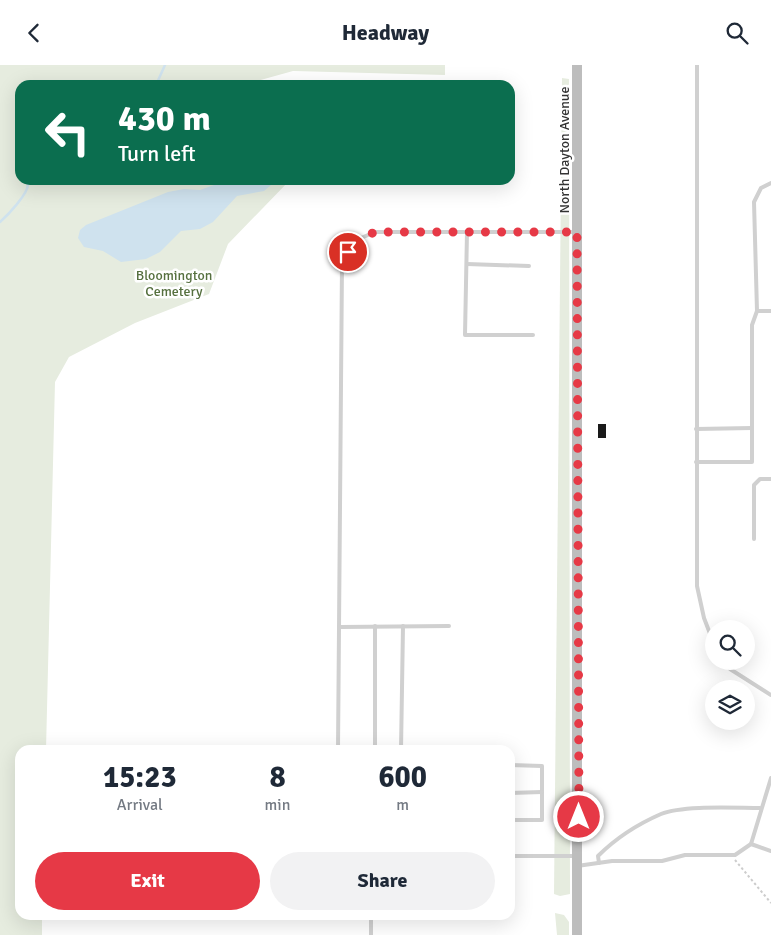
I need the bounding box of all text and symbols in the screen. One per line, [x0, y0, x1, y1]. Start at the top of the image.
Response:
icon: back [20, 19, 48, 47]
text: Headway [342, 19, 429, 46]
icon: search [723, 19, 751, 47]
street label: North Dayton Avenue [556, 87, 573, 213]
text: 430 m [118, 97, 211, 140]
icon: left [35, 100, 100, 165]
text: Turn left [118, 140, 196, 167]
pin [327, 231, 369, 273]
icon: arrive [334, 238, 362, 266]
park label: Bloomington Cemetery [136, 267, 212, 300]
map controls [705, 620, 755, 730]
button: search [705, 620, 755, 670]
button: layers [705, 680, 755, 730]
text: 15:23 [103, 759, 177, 796]
text: 8 [269, 759, 286, 796]
text: 600 [378, 759, 427, 796]
position arrow [552, 790, 604, 842]
text: Arrival [117, 795, 163, 815]
text: min [265, 795, 290, 815]
text: m [396, 795, 409, 815]
button: Exit [35, 852, 260, 910]
button: Share [270, 852, 495, 910]

